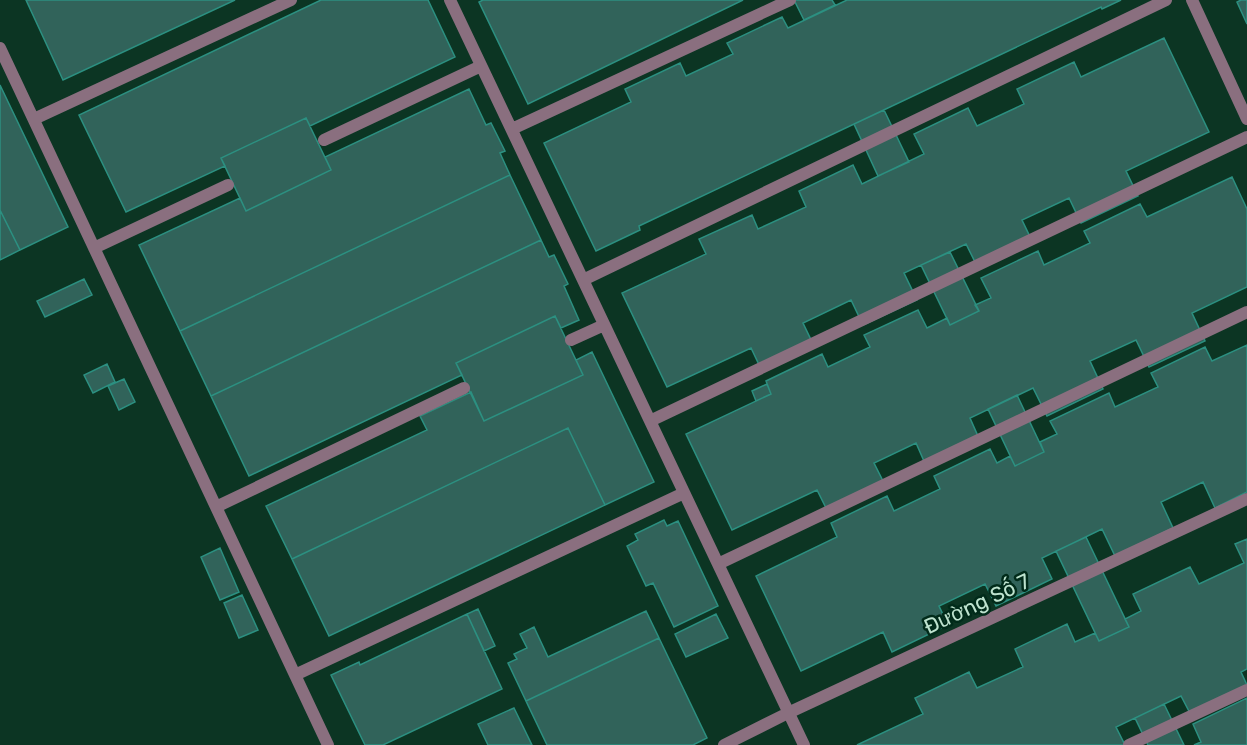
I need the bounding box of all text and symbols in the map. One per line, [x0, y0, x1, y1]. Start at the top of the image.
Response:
street label: Đường Số 7 [920, 568, 1034, 639]

